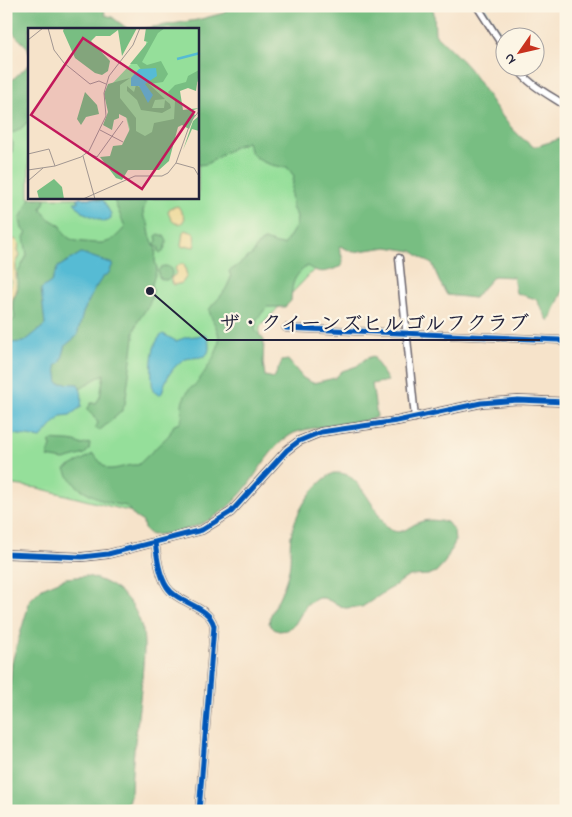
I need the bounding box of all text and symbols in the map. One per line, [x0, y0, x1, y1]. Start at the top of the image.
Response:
inset map [28, 28, 199, 199]
north arrow [494, 28, 544, 78]
text: N [499, 49, 522, 68]
callout: ザ・クイーンズヒルゴルフクラブ [207, 304, 540, 340]
text: ザ・クイーンズヒルゴルフクラブ [219, 310, 529, 340]

